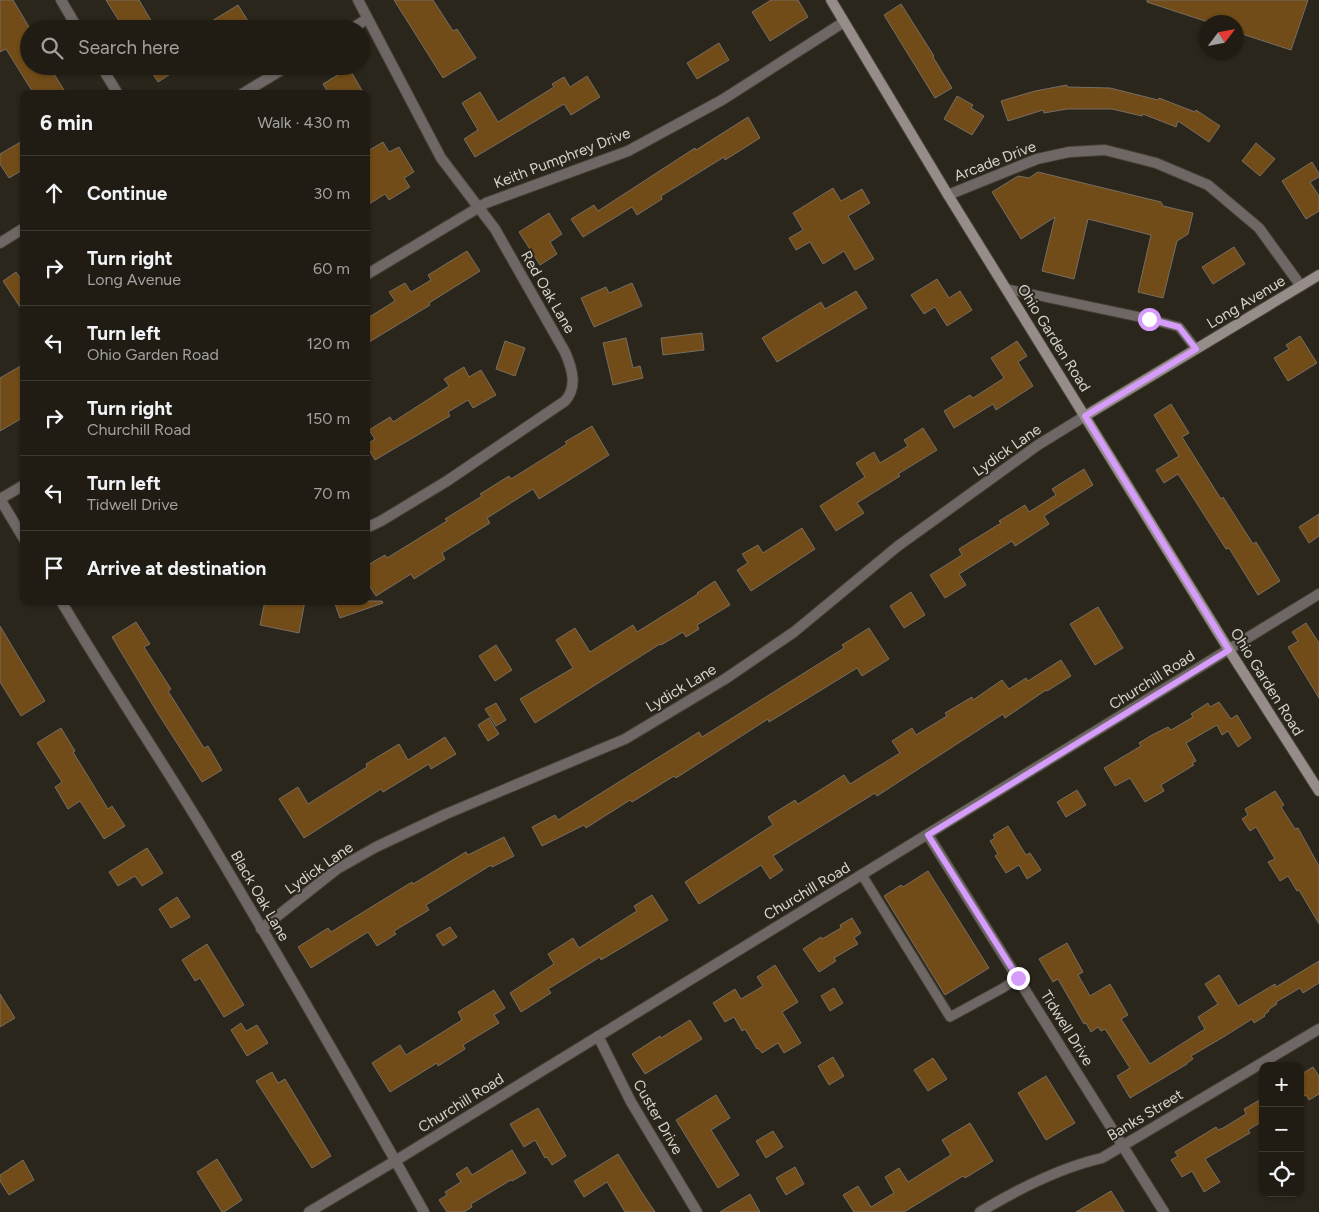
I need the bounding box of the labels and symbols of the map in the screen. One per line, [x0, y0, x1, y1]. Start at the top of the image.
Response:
north arrow [1199, 15, 1244, 60]
street label: Keith Pumphrey Drive [491, 124, 633, 192]
street label: Arcade Drive [951, 137, 1039, 185]
street label: Red Oak Lane [517, 248, 579, 336]
street label: Long Avenue [1204, 272, 1288, 332]
street label: Ohio Garden Road [1014, 281, 1094, 395]
route start [1138, 308, 1161, 331]
street label: Lydick Lane [970, 420, 1044, 480]
street label: Ohio Garden Road [1227, 625, 1307, 739]
street label: Churchill Road [1106, 647, 1198, 713]
street label: Lydick Lane [643, 660, 719, 716]
street label: Lydick Lane [282, 838, 356, 898]
street label: Black Oak Lane [227, 848, 293, 944]
street label: Churchill Road [761, 858, 853, 924]
route end [1007, 967, 1030, 990]
street label: Tidwell Drive [1037, 987, 1097, 1069]
street label: Churchill Road [415, 1070, 507, 1136]
street label: Custer Drive [629, 1076, 687, 1158]
street label: Banks Street [1104, 1085, 1186, 1145]

